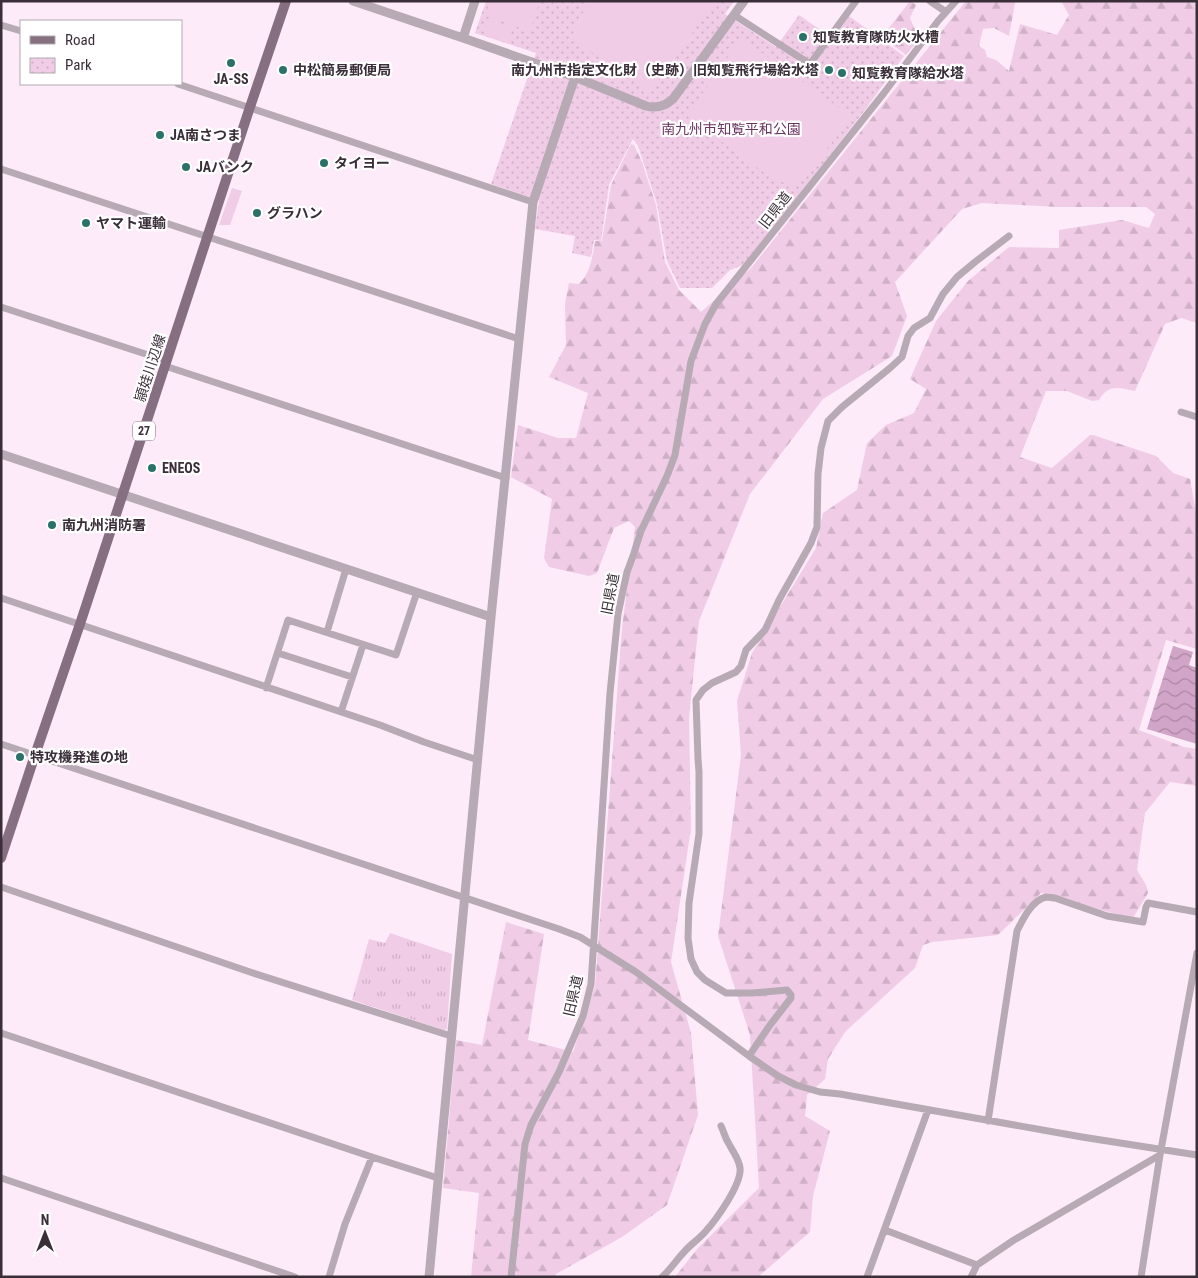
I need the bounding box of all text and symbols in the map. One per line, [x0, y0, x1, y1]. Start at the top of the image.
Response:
legend [20, 20, 182, 85]
place label: 知覧教育隊防火水槽 [813, 29, 939, 45]
text: Road [65, 31, 95, 49]
marker: 知覧教育隊防火水槽 [797, 31, 809, 43]
text: Park [65, 56, 92, 74]
marker: JA-SS [225, 57, 237, 69]
place label: 中松簡易郵便局 [293, 62, 391, 78]
place label: 南九州市指定文化財（史跡）旧知覧飛行場給水塔 [511, 62, 819, 78]
marker: 中松簡易郵便局 [277, 64, 289, 76]
marker: 南九州市指定文化財（史跡）旧知覧飛行場給水塔 [823, 64, 835, 76]
place label: 知覧教育隊給水塔 [852, 65, 964, 81]
marker: 知覧教育隊給水塔 [836, 67, 848, 79]
place label: JA-SS [213, 71, 249, 87]
park label: 南九州市知覧平和公園 [661, 121, 801, 137]
place label: JA南さつま [170, 127, 241, 143]
marker: JA南さつま [154, 129, 166, 141]
place label: タイヨー [334, 155, 390, 171]
marker: タイヨー [318, 157, 330, 169]
place label: JAバンク [196, 159, 254, 175]
marker: JAバンク [180, 161, 192, 173]
street label: 旧県道 [756, 189, 794, 231]
place label: グラハン [267, 205, 323, 221]
marker: グラハン [251, 207, 263, 219]
place label: ヤマト運輸 [96, 215, 166, 231]
marker: ヤマト運輸 [80, 217, 92, 229]
street label: 頴娃川辺線 [132, 332, 168, 404]
road number: 27 [133, 422, 155, 441]
place label: ENEOS [162, 460, 201, 476]
marker: ENEOS [146, 462, 158, 474]
place label: 南九州消防署 [62, 517, 146, 533]
marker: 南九州消防署 [46, 519, 58, 531]
street label: 旧県道 [598, 572, 622, 616]
place label: 特攻機発進の地 [30, 749, 128, 765]
marker: 特攻機発進の地 [14, 751, 26, 763]
street label: 旧県道 [560, 974, 586, 1018]
north arrow [20, 1208, 70, 1258]
text: N [41, 1212, 49, 1228]

